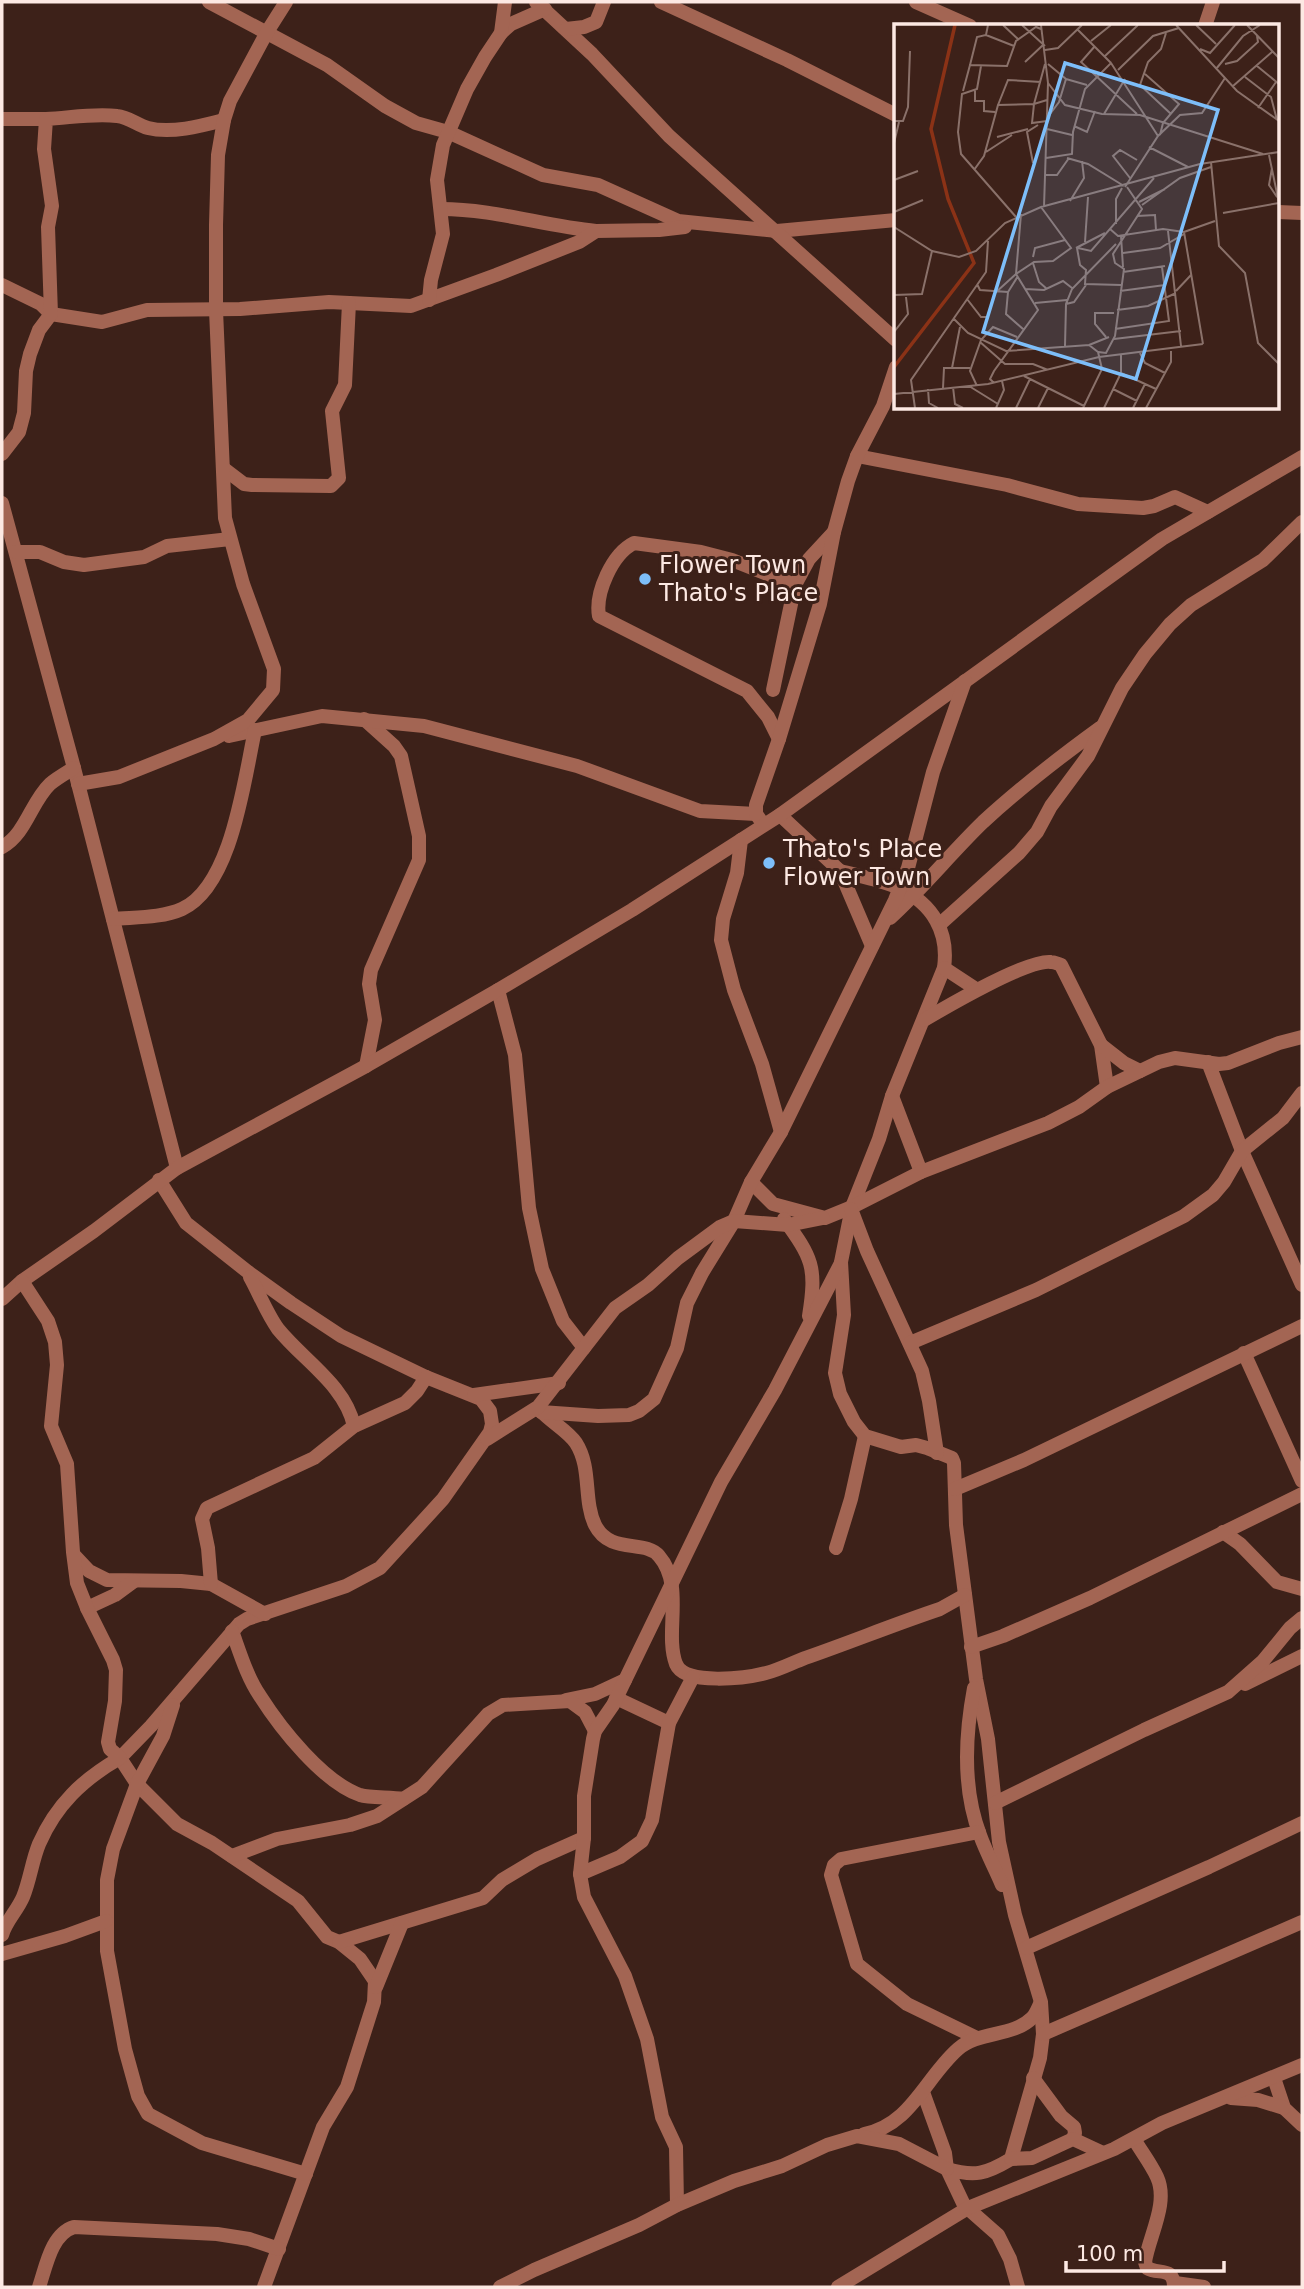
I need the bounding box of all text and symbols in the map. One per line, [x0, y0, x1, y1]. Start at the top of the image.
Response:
inset map [894, 24, 1280, 410]
place label: Flower Town Thato's Place [658, 551, 818, 607]
marker: Flower Town Thato's Place [637, 571, 653, 587]
place label: Thato's Place Flower Town [782, 835, 942, 891]
marker: Thato's Place Flower Town [761, 855, 777, 871]
scale bar [1066, 2230, 1224, 2274]
text: 100 m [1076, 2242, 1143, 2266]

